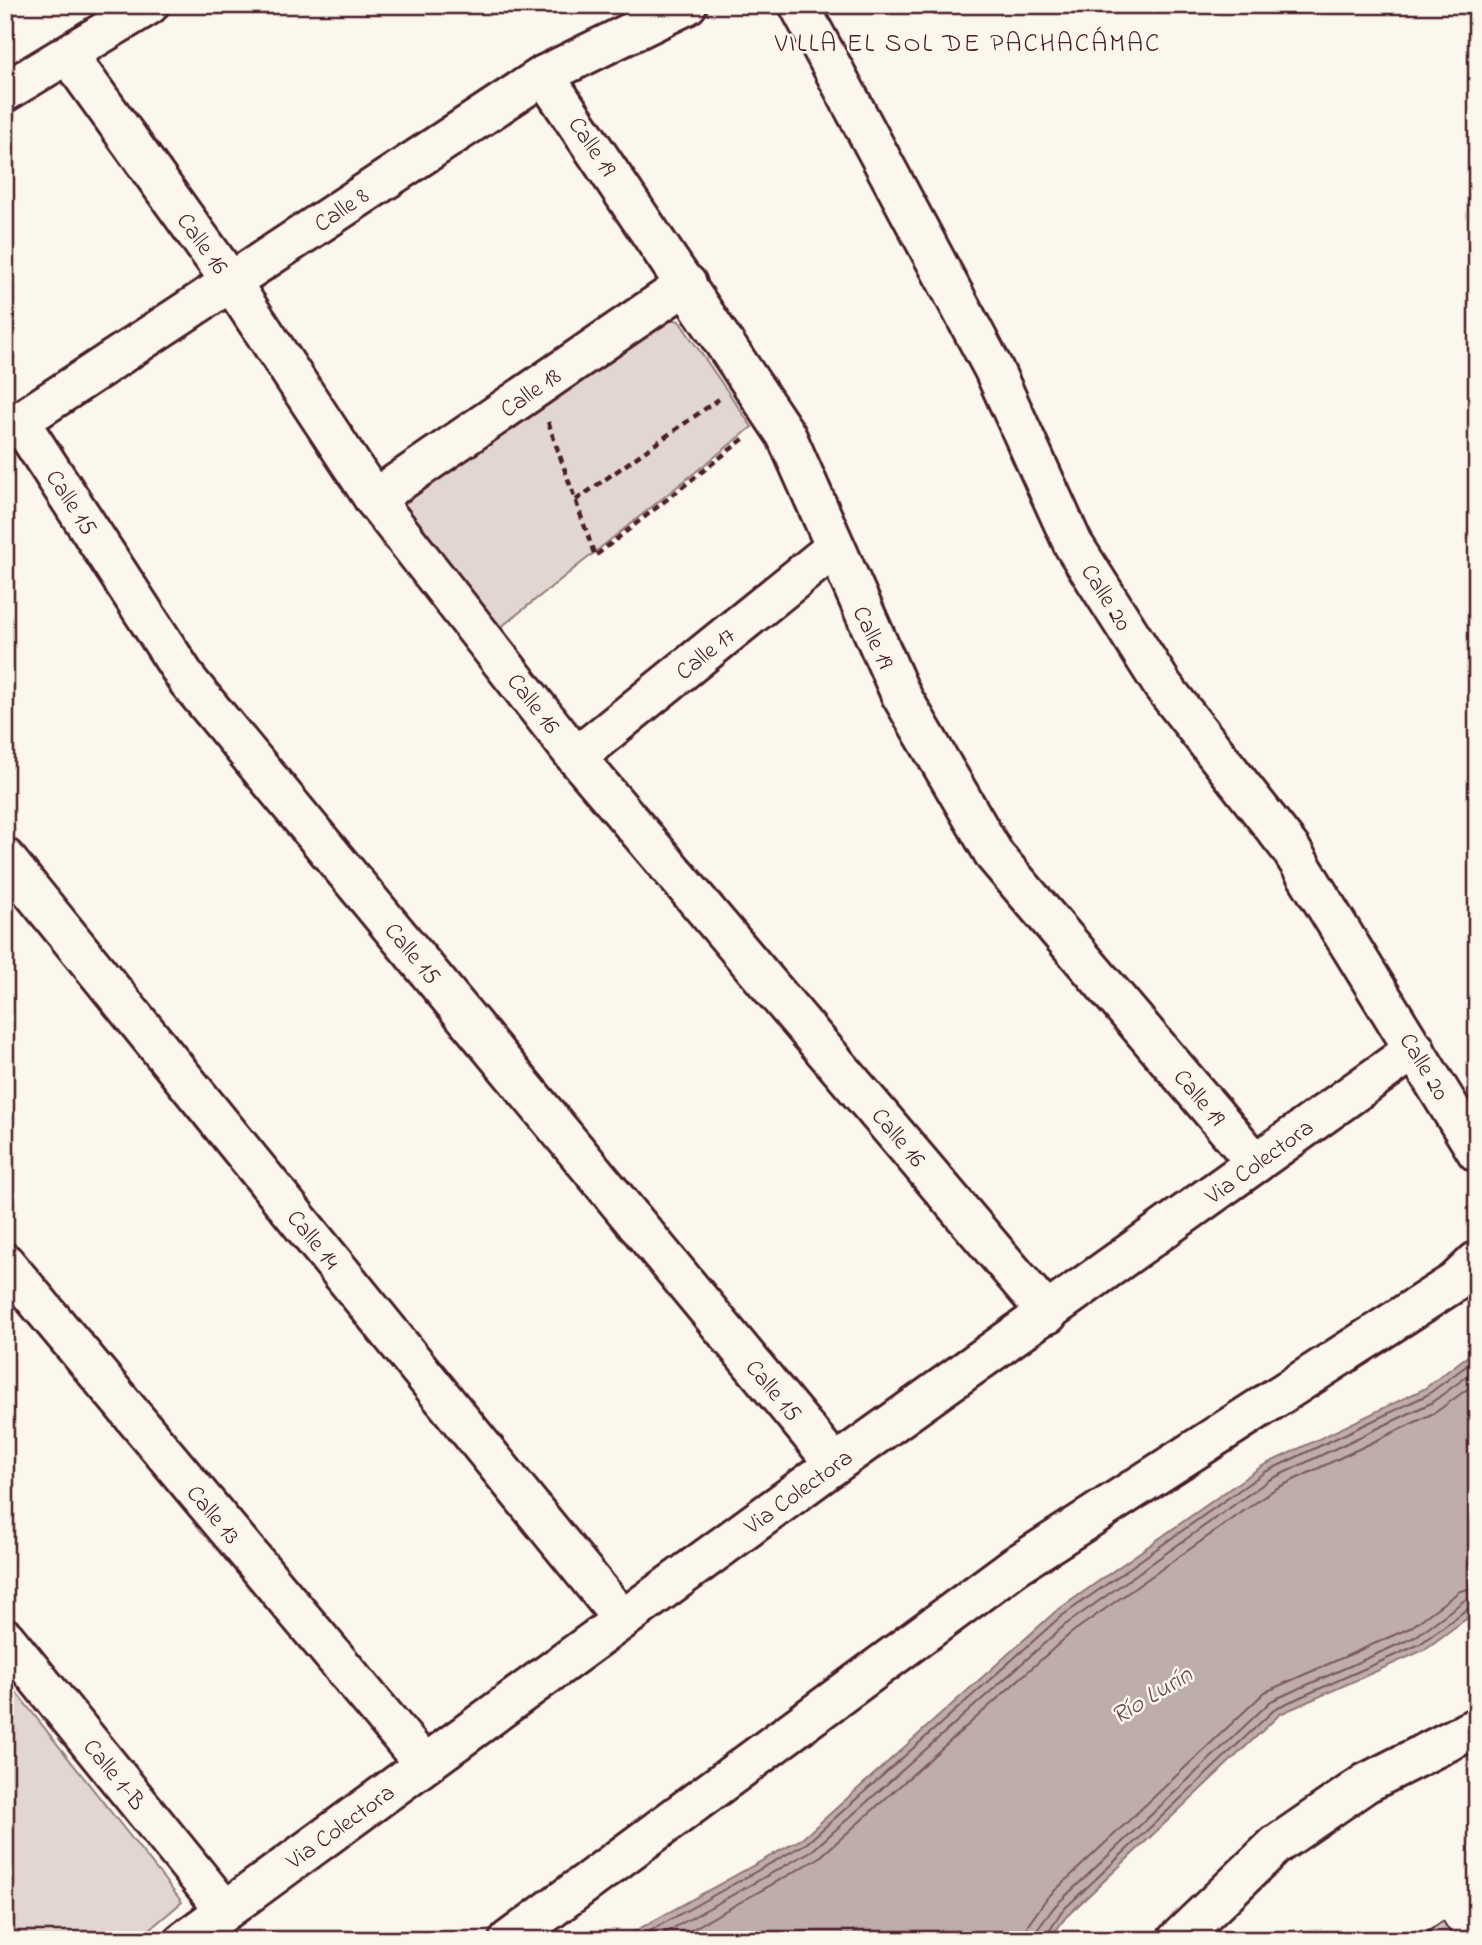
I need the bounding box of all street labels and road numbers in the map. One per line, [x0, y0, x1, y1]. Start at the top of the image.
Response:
street label: Calle 19 [558, 110, 624, 185]
street label: Calle 8 [308, 180, 377, 242]
street label: Calle 16 [166, 206, 236, 283]
street label: Calle 18 [494, 360, 569, 428]
street label: Calle 15 [36, 464, 104, 543]
street label: Calle 20 [1071, 558, 1139, 639]
street label: Calle 19 [842, 601, 902, 676]
street label: Calle 17 [669, 620, 744, 690]
street label: Calle 16 [497, 667, 567, 743]
street label: Calle 15 [374, 916, 448, 994]
street label: Calle 20 [1389, 1027, 1457, 1108]
street label: Calle 19 [1164, 1062, 1233, 1136]
street label: Calle 16 [861, 1101, 933, 1177]
street label: Via Colectora [1198, 1112, 1322, 1215]
street label: Calle 14 [277, 1203, 347, 1278]
street label: Calle 15 [735, 1353, 809, 1431]
street label: Via Colectora [737, 1442, 861, 1545]
street label: Calle 13 [177, 1478, 248, 1553]
street label: Calle 1-B [73, 1732, 153, 1819]
street label: Via Colectora [279, 1777, 403, 1880]

